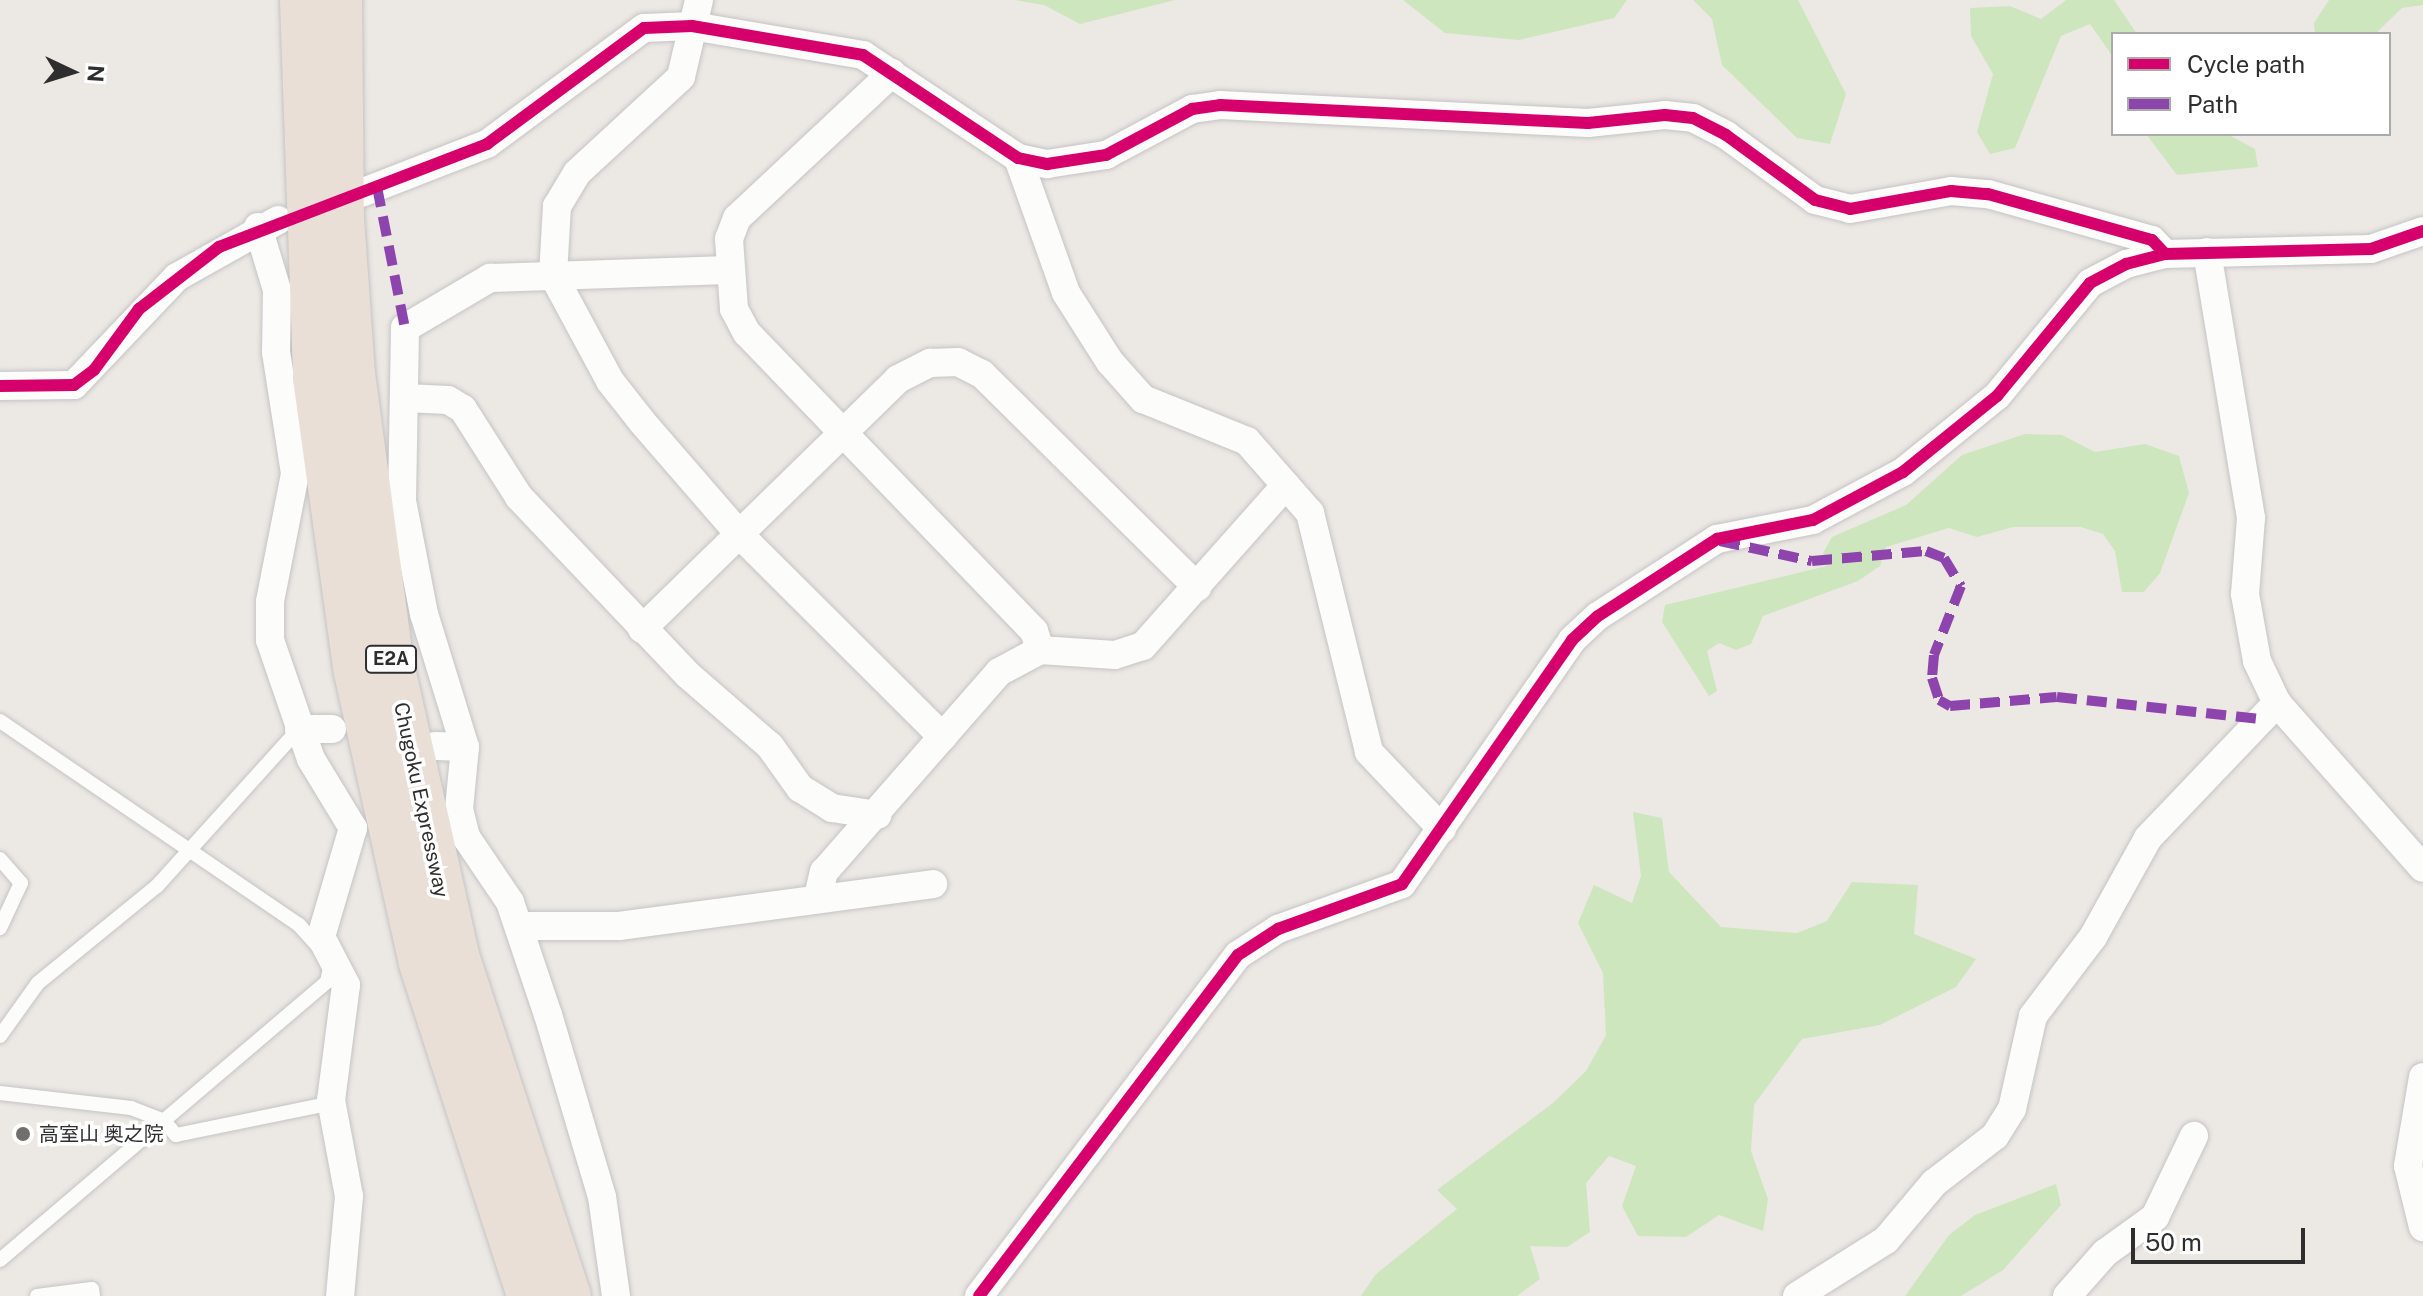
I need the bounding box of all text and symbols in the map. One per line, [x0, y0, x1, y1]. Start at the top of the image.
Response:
north arrow [32, 32, 112, 112]
legend [2111, 32, 2391, 136]
text: Cycle path [2187, 50, 2305, 78]
text: N [82, 64, 110, 83]
text: Path [2187, 90, 2238, 118]
road number: E2A [365, 645, 417, 673]
street label: Chugoku Expressway [389, 700, 453, 900]
place label: 高室山 奥之院 [39, 1122, 164, 1146]
marker: 高室山 奥之院 [14, 1125, 32, 1143]
scale bar [2135, 1212, 2309, 1262]
text: 50 m [2145, 1228, 2202, 1256]

